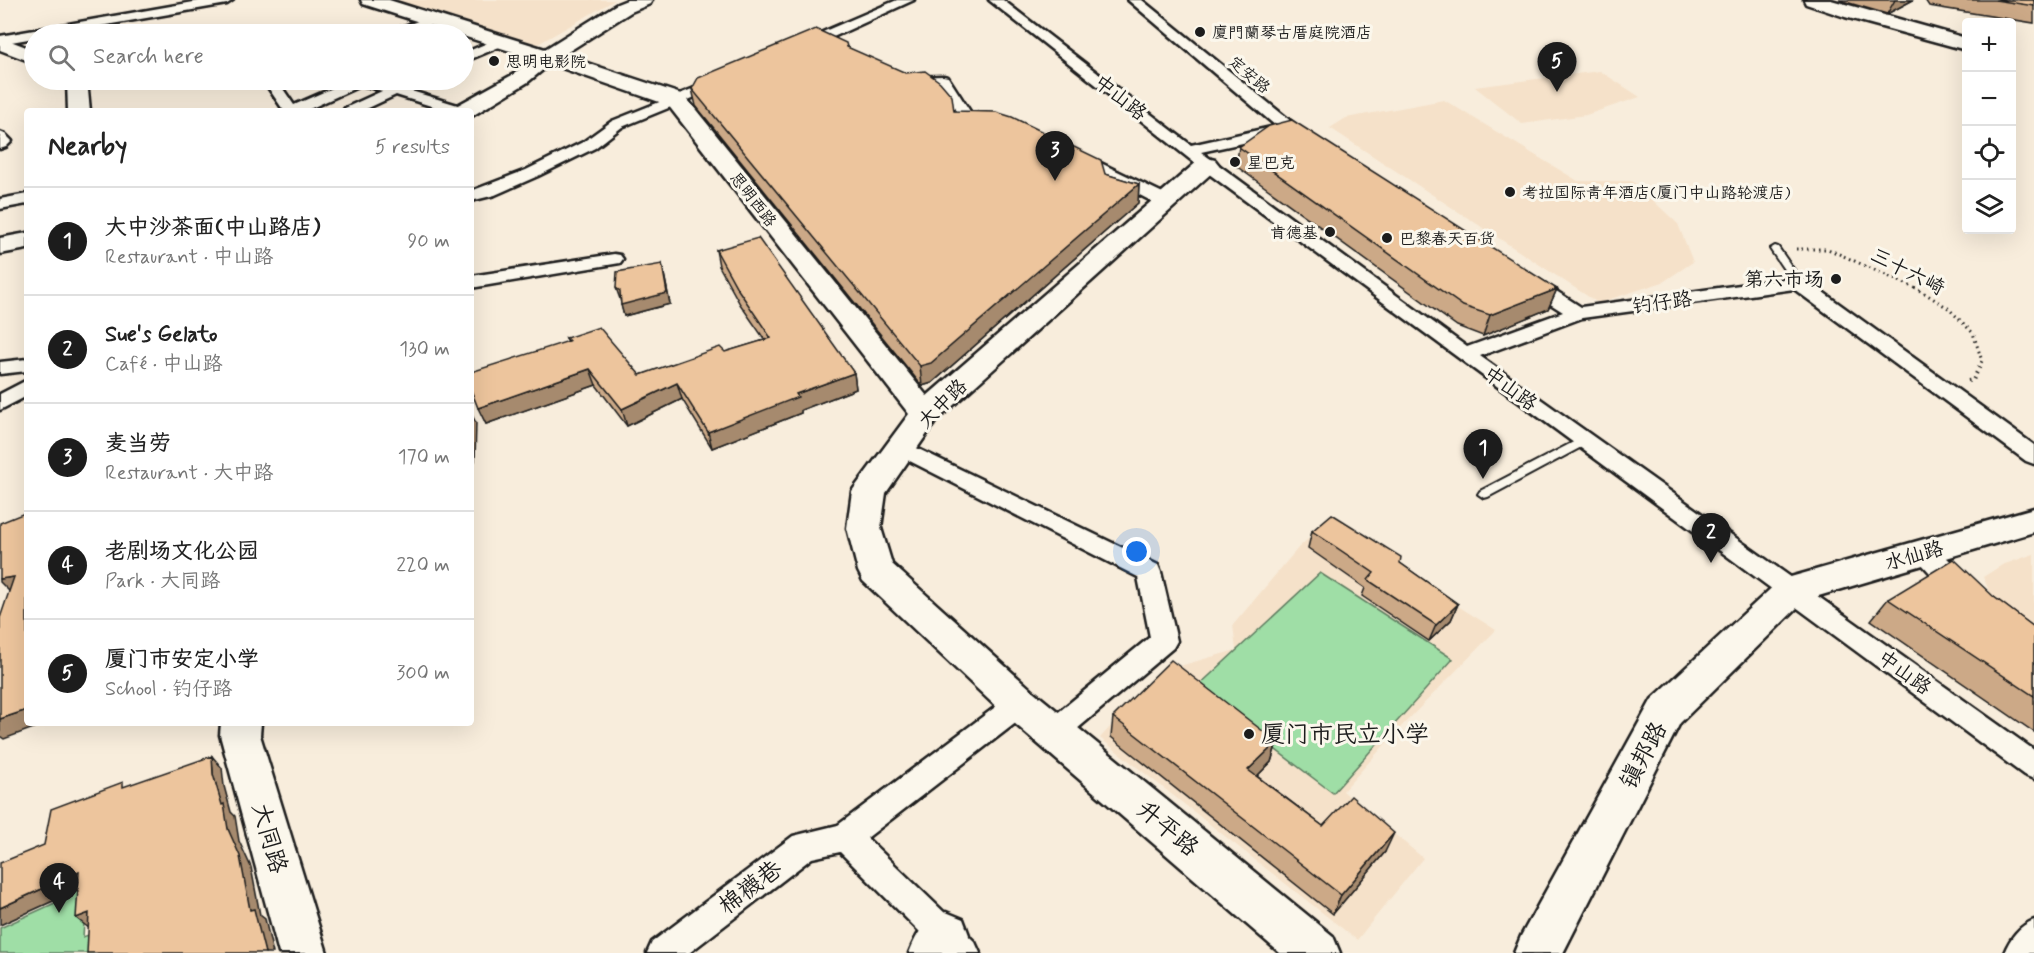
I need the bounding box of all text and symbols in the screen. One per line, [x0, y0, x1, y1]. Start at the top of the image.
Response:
map controls [1962, 18, 2016, 234]
button: + [1962, 18, 2016, 72]
place label: 廈門蘭琴古厝庭院酒店 [1212, 23, 1372, 44]
search box [24, 24, 474, 90]
marker: 廈門蘭琴古厝庭院酒店 [1193, 25, 1207, 39]
icon: search [45, 41, 78, 74]
pin: 5 [1538, 42, 1576, 92]
text: Search here [93, 43, 204, 71]
place label: 思明电影院 [506, 52, 586, 73]
street label: 定安路 [1224, 52, 1274, 99]
marker: 思明电影院 [487, 54, 501, 68]
street label: 中山路 [1088, 69, 1153, 128]
button: − [1962, 72, 2016, 126]
button: locate [1962, 126, 2016, 180]
text: Nearby [48, 130, 127, 164]
pin: 3 [1036, 132, 1074, 181]
text: 5 results [375, 134, 450, 161]
place label: 星巴克 [1247, 153, 1295, 174]
marker: 星巴克 [1228, 155, 1242, 169]
street label: 思明西路 [725, 168, 781, 232]
button: layers [1962, 180, 2016, 234]
place label: 考拉国际青年酒店(厦门中山路轮渡店) [1522, 183, 1791, 204]
marker: 考拉国际青年酒店(厦门中山路轮渡店) [1503, 185, 1517, 199]
text: 大中沙茶面(中山路店) [105, 214, 320, 242]
place label: 肯德基 [1270, 223, 1318, 244]
marker: 肯德基 [1323, 225, 1337, 239]
text: 1 [63, 228, 72, 255]
text: 90 m [407, 228, 450, 255]
place label: 巴黎春天百货 [1399, 229, 1495, 250]
marker: 巴黎春天百货 [1380, 231, 1394, 245]
street label: 三十六崎 [1866, 242, 1949, 303]
text: Restaurant · 中山路 [105, 244, 273, 271]
place label: 第六市场 [1744, 267, 1824, 294]
marker: 第六市场 [1829, 272, 1843, 286]
street label: 钓仔路 [1631, 286, 1695, 321]
text: Sue's Gelato [105, 321, 218, 349]
text: 2 [63, 336, 72, 363]
text: 130 m [399, 336, 450, 363]
text: Café · 中山路 [105, 351, 223, 378]
street label: 中山路 [1478, 361, 1543, 418]
street label: 大中路 [912, 373, 975, 435]
text: 麦当劳 [105, 430, 171, 458]
pin: 1 [1464, 430, 1502, 479]
text: 3 [63, 444, 72, 471]
text: 170 m [398, 444, 450, 471]
text: Restaurant · 大中路 [105, 460, 273, 487]
pin: 2 [1692, 514, 1730, 563]
street label: 水仙路 [1882, 535, 1948, 578]
your location [1122, 537, 1151, 566]
text: 老剧场文化公园 [105, 538, 259, 566]
text: 4 [62, 552, 73, 579]
text: 220 m [396, 552, 450, 579]
text: Park · 大同路 [105, 568, 220, 595]
street label: 中山路 [1872, 645, 1937, 702]
text: 厦门市安定小学 [105, 646, 259, 674]
text: 5 [62, 660, 74, 687]
text: 300 m [396, 660, 450, 687]
text: School · 钓仔路 [105, 676, 232, 703]
street label: 镇邦路 [1614, 717, 1675, 795]
place label: 厦门市民立小学 [1261, 720, 1429, 751]
marker: 厦门市民立小学 [1242, 727, 1256, 741]
street label: 升平路 [1129, 794, 1205, 864]
street label: 大同路 [244, 800, 293, 877]
street label: 棉襪巷 [713, 854, 789, 922]
pin: 4 [40, 864, 78, 913]

